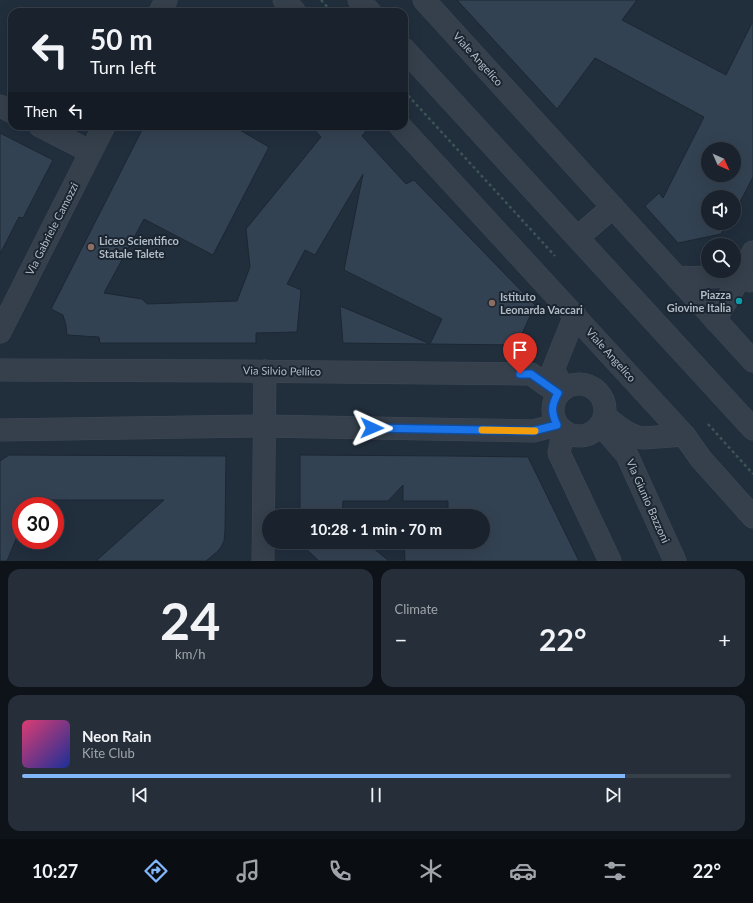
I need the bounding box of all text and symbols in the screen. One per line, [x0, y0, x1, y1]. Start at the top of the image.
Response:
text: 50 m [90, 22, 153, 56]
icon: left [24, 24, 76, 76]
street label: Viale Angelico [451, 29, 506, 88]
text: Turn left [90, 56, 156, 78]
icon: left [65, 100, 87, 122]
text: Then [24, 102, 57, 120]
north arrow [701, 142, 741, 182]
map controls [701, 142, 741, 278]
street label: Via Gabriele Camozzi [23, 180, 81, 277]
button: sound [701, 190, 741, 230]
place label: Liceo Scientifico Statale Talete [99, 234, 179, 260]
button: search [701, 238, 741, 278]
marker: Liceo Scientifico Statale Talete [86, 242, 96, 252]
place label: Piazza Giovine Italia [667, 288, 731, 314]
place label: Istituto Leonarda Vaccari [500, 290, 583, 316]
marker: Piazza Giovine Italia [734, 296, 744, 306]
marker: Istituto Leonarda Vaccari [487, 298, 497, 308]
street label: Viale Angelico [584, 325, 639, 384]
pin [503, 333, 537, 374]
icon: arrive [509, 339, 531, 361]
street label: Via Silvio Pellico [243, 363, 321, 378]
position arrow [351, 407, 393, 449]
street label: Via Giunio Bazzoni [624, 457, 673, 545]
speed limit sign: 30 [12, 497, 64, 549]
text: 10:28 · 1 min · 70 m [310, 520, 442, 538]
text: 24 [160, 589, 220, 651]
text: Climate [395, 601, 438, 617]
text: 22° [539, 621, 586, 657]
text: − [395, 626, 407, 653]
text: + [718, 626, 731, 653]
text: km/h [175, 646, 205, 662]
text: Neon Rain [82, 727, 151, 745]
text: Kite Club [82, 745, 135, 761]
icon: previous [129, 784, 151, 806]
icon: pause [365, 784, 387, 806]
icon: next [602, 784, 624, 806]
icon: directions [142, 857, 170, 885]
icon: music [234, 857, 262, 885]
icon: phone [326, 857, 354, 885]
icon: climate [417, 857, 445, 885]
icon: car [509, 857, 537, 885]
icon: filters [601, 857, 629, 885]
text: 10:27 [32, 860, 78, 882]
text: 22° [693, 860, 721, 882]

